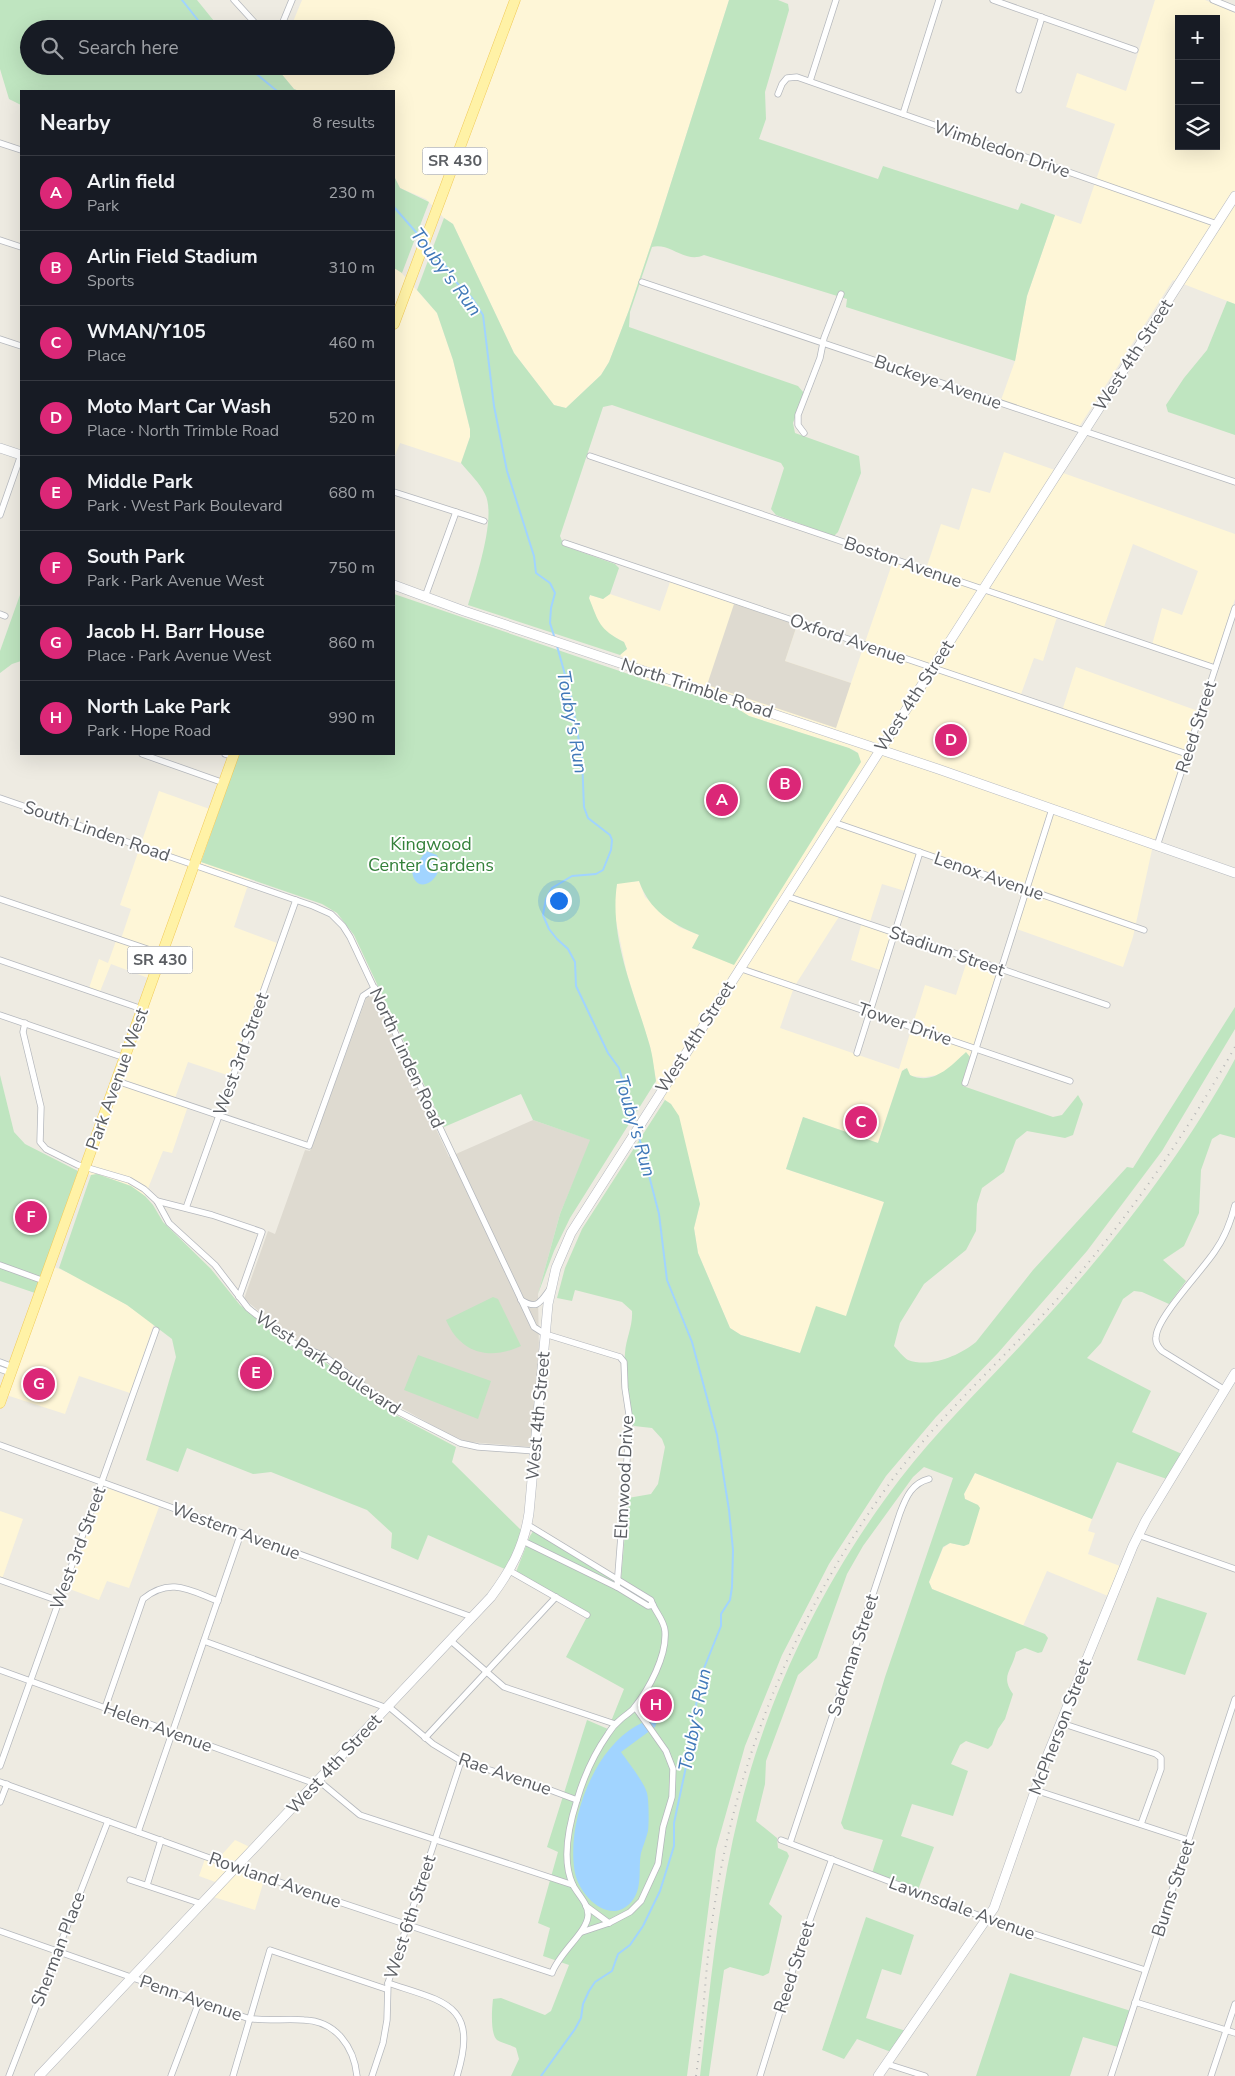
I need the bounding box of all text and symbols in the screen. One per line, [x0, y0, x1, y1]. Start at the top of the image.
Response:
map controls [1175, 15, 1220, 150]
button: + [1175, 15, 1220, 60]
search box [20, 20, 395, 75]
icon: search [38, 34, 66, 62]
text: Search here [78, 35, 179, 61]
button: − [1175, 60, 1220, 105]
button: layers [1175, 105, 1220, 150]
text: Nearby [40, 109, 110, 137]
text: 8 results [313, 112, 375, 134]
street label: Wimbledon Drive [931, 114, 1073, 184]
road number: SR 430 [422, 148, 488, 175]
text: Arlin field [87, 169, 175, 195]
text: A [50, 182, 62, 204]
text: 230 m [328, 182, 375, 204]
text: Park [87, 195, 119, 217]
water label: Touby's Run [404, 223, 488, 321]
text: Arlin Field Stadium [87, 244, 258, 270]
text: B [50, 257, 62, 279]
text: 310 m [328, 257, 375, 279]
text: Sports [87, 270, 135, 292]
street label: West 4th Street [1088, 294, 1179, 416]
text: WMAN/Y105 [87, 319, 206, 345]
text: C [51, 332, 61, 354]
text: 460 m [328, 332, 375, 354]
text: Place [87, 345, 126, 367]
street label: Buckeye Avenue [871, 349, 1005, 415]
text: Moto Mart Car Wash [87, 394, 271, 420]
text: D [50, 407, 62, 429]
text: 520 m [328, 407, 375, 429]
text: Place · North Trimble Road [87, 420, 279, 442]
text: Middle Park [87, 469, 193, 495]
text: E [51, 482, 61, 504]
text: 680 m [328, 482, 375, 504]
text: Park · West Park Boulevard [87, 495, 283, 517]
street label: Boston Avenue [841, 531, 965, 593]
text: South Park [87, 544, 184, 570]
text: F [52, 557, 61, 579]
text: 750 m [328, 557, 375, 579]
text: Park · Park Avenue West [87, 570, 264, 592]
street label: Oxford Avenue [787, 608, 909, 670]
text: Jacob H. Barr House [87, 619, 265, 645]
text: G [50, 632, 62, 654]
text: 860 m [328, 632, 375, 654]
street label: West 4th Street [869, 635, 960, 757]
text: Place · Park Avenue West [87, 645, 271, 667]
street label: North Trimble Road [618, 652, 776, 724]
water label: Touby's Run [550, 668, 594, 776]
street label: Reed Street [1170, 677, 1222, 776]
text: North Lake Park [87, 694, 230, 720]
text: H [50, 707, 62, 729]
text: 990 m [328, 707, 375, 729]
text: Park · Hope Road [87, 720, 211, 742]
pin: D [935, 721, 967, 759]
pin: B [769, 765, 801, 803]
pin: A [706, 781, 738, 819]
street label: South Linden Road [21, 795, 173, 867]
park label: Kingwood Center Gardens [368, 832, 494, 877]
street label: Lenox Avenue [931, 846, 1047, 906]
your location [546, 888, 572, 914]
street label: Stadium Street [886, 920, 1009, 982]
road number: SR 430 [128, 946, 192, 974]
street label: West 4th Street [650, 976, 741, 1098]
street label: North Linden Road [364, 984, 450, 1132]
street label: West 3rd Street [208, 989, 275, 1119]
street label: Tower Drive [855, 997, 955, 1051]
street label: Park Avenue West [80, 1004, 154, 1153]
water label: Touby's Run [608, 1072, 662, 1180]
pin: C [845, 1103, 877, 1141]
pin: F [15, 1198, 47, 1236]
street label: West Park Boulevard [250, 1305, 406, 1421]
street label: West 4th Street [520, 1350, 556, 1481]
pin: E [240, 1354, 272, 1392]
pin: G [23, 1365, 55, 1403]
street label: Elmwood Drive [609, 1414, 639, 1540]
street label: West 3rd Street [45, 1483, 112, 1613]
street label: Western Avenue [168, 1497, 304, 1565]
street label: Sackman Street [822, 1590, 884, 1719]
street label: McPherson Street [1023, 1655, 1097, 1798]
water label: Touby's Run [672, 1666, 718, 1774]
pin: H [640, 1686, 672, 1724]
street label: Helen Avenue [100, 1696, 216, 1758]
street label: West 4th Street [281, 1708, 387, 1819]
street label: Rae Avenue [455, 1747, 555, 1801]
street label: Burns Street [1146, 1835, 1200, 1940]
street label: Rowland Avenue [206, 1846, 344, 1914]
street label: West 6th Street [379, 1851, 442, 1982]
street label: Lawnsdale Avenue [886, 1870, 1038, 1946]
street label: Sherman Place [25, 1888, 91, 2010]
street label: Reed Street [768, 1917, 820, 2016]
street label: Penn Avenue [137, 1969, 245, 2027]

